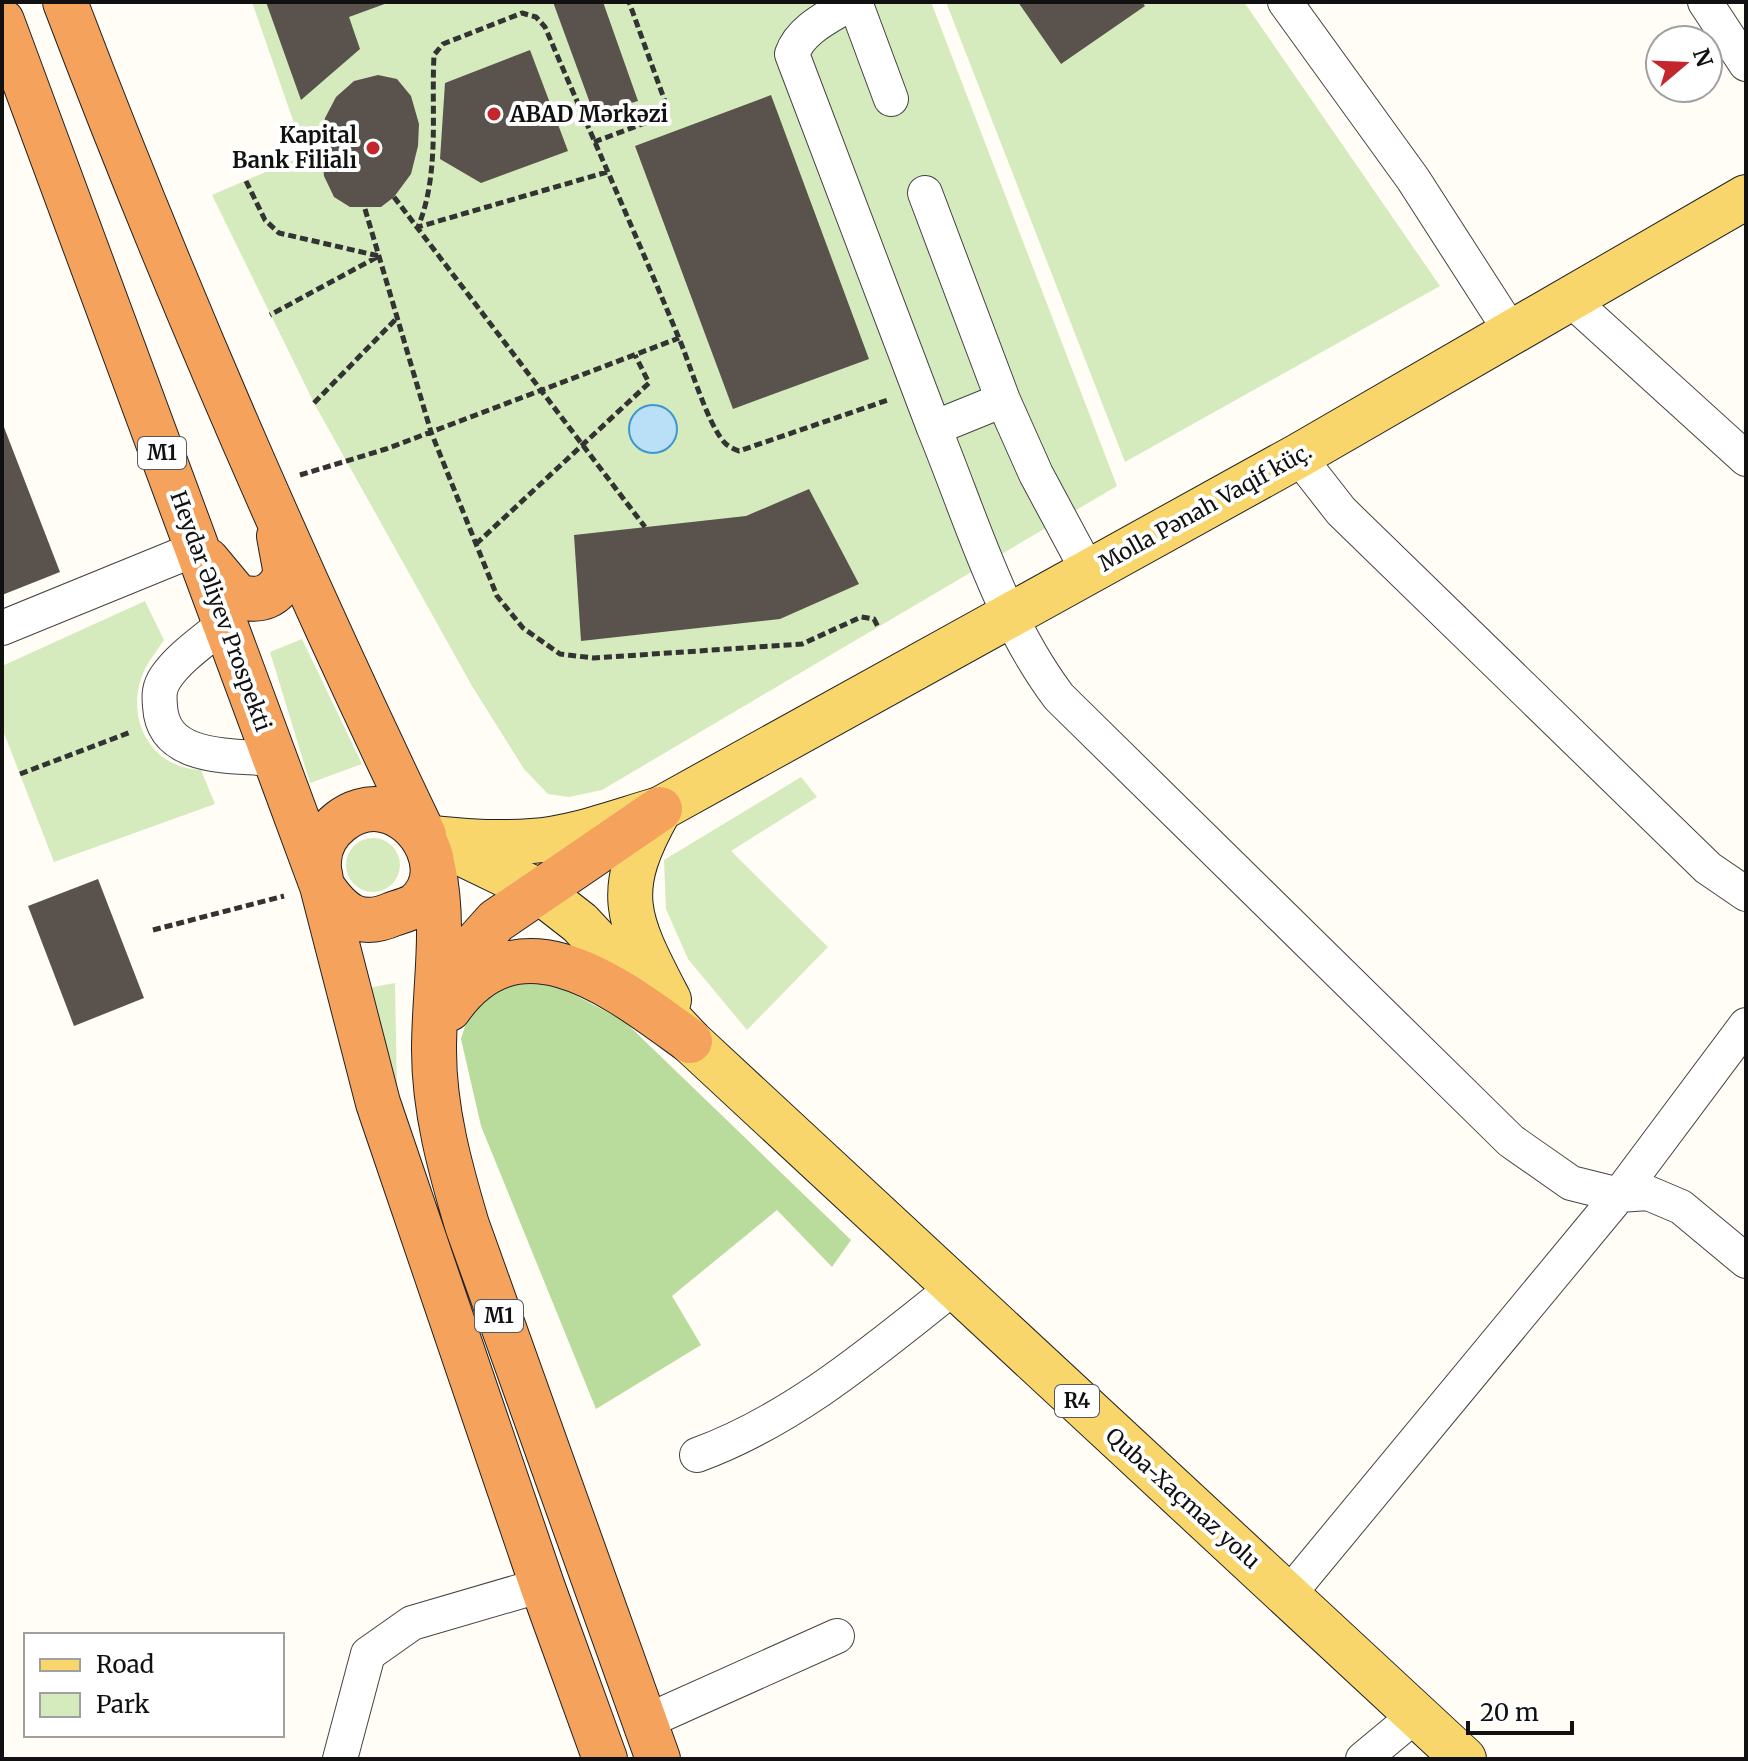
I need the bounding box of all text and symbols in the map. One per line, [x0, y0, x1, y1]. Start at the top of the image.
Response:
north arrow [1644, 24, 1724, 104]
text: N [1687, 45, 1719, 71]
place label: ABAD Mərkəzi [509, 100, 668, 128]
marker: ABAD Mərkəzi [485, 105, 503, 123]
place label: Kapital Bank Filialı [232, 121, 357, 174]
marker: Kapital Bank Filialı [364, 139, 382, 157]
road number: M1 [138, 437, 186, 469]
street label: Molla Pənah Vaqif küç. [1094, 437, 1316, 577]
street label: Heydər Əliyev Prospekti [164, 487, 278, 735]
road number: M1 [475, 1300, 523, 1332]
road number: R4 [1055, 1385, 1099, 1417]
street label: Quba-Xaçmaz yolu [1100, 1421, 1266, 1575]
legend [24, 1633, 284, 1737]
text: Road [96, 1649, 154, 1680]
scale bar [1468, 1685, 1572, 1735]
text: Park [96, 1689, 150, 1720]
text: 20 m [1480, 1697, 1539, 1728]

